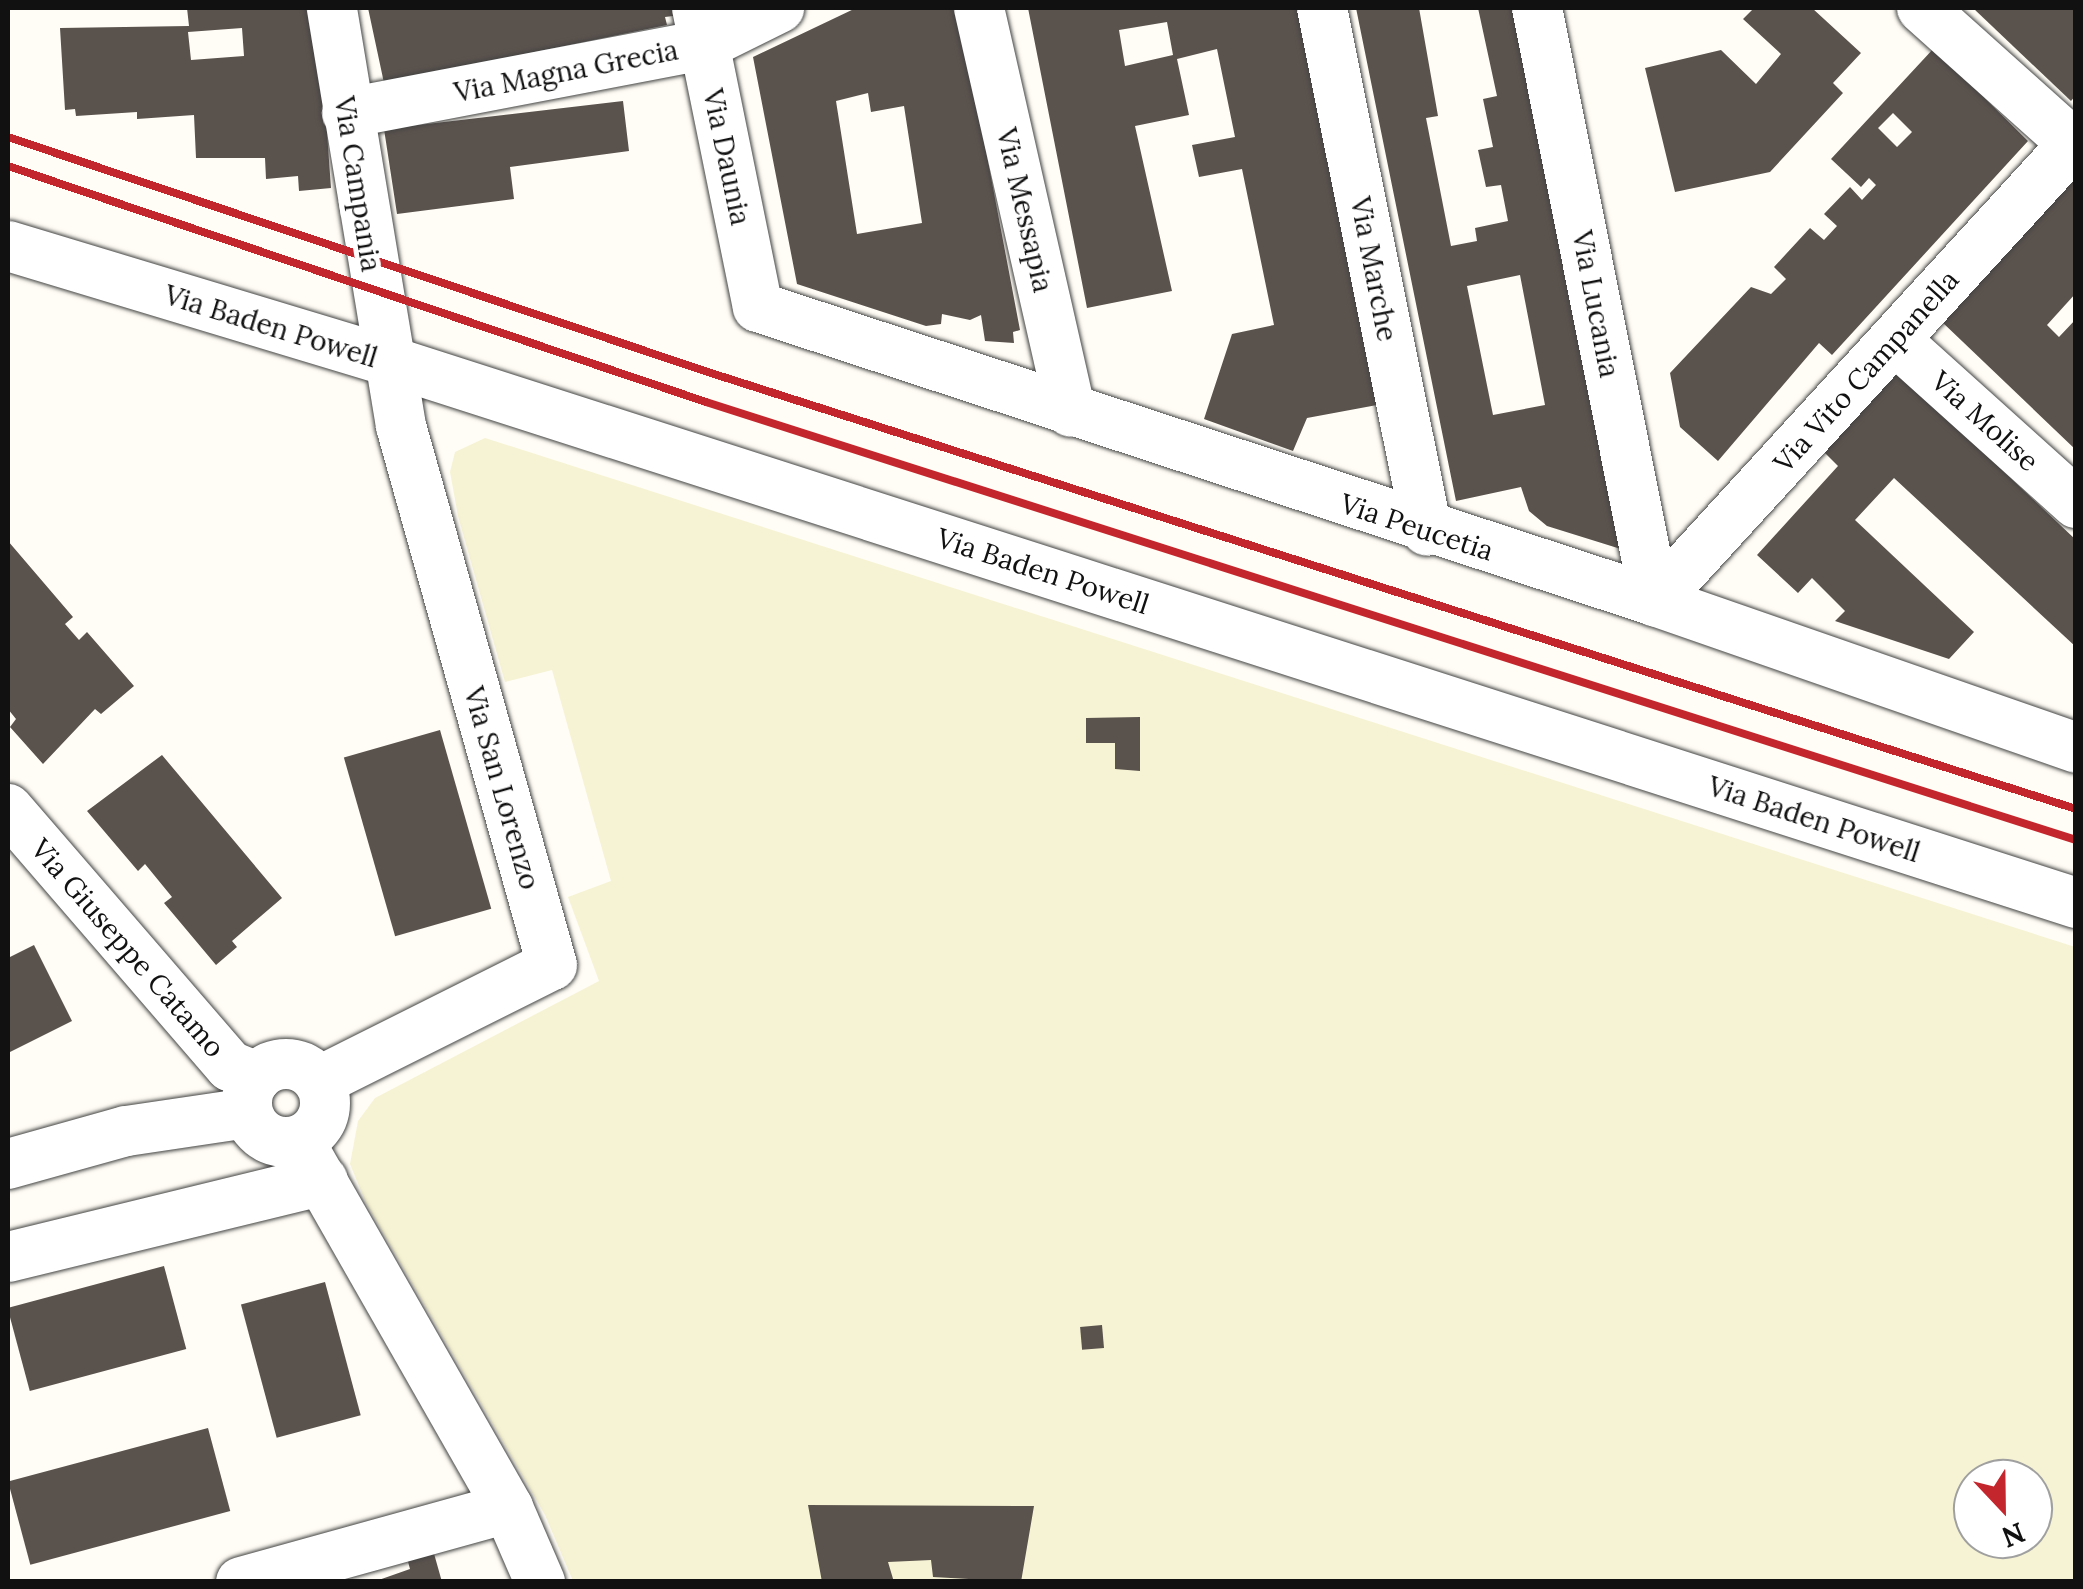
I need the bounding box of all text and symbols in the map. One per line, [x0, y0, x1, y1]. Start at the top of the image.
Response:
street label: Via Magna Grecia [451, 33, 681, 109]
street label: Via Daunia [696, 86, 758, 228]
street label: Via Campania [328, 94, 388, 274]
street label: Via Messapia [990, 125, 1060, 295]
street label: Via Marche [1344, 194, 1404, 344]
street label: Via Lucania [1565, 228, 1627, 380]
street label: Via Vito Campanella [1766, 263, 1966, 479]
street label: Via Baden Powell [160, 278, 382, 374]
street label: Via Molise [1924, 364, 2046, 478]
street label: Via Peucetia [1336, 486, 1498, 568]
street label: Via Baden Powell [933, 521, 1153, 621]
street label: Via San Lorenzo [457, 683, 547, 893]
street label: Via Baden Powell [1704, 769, 1924, 869]
street label: Via Giuseppe Catamo [24, 832, 232, 1064]
north arrow [1953, 1459, 2053, 1559]
text: N [1997, 1514, 2030, 1556]

